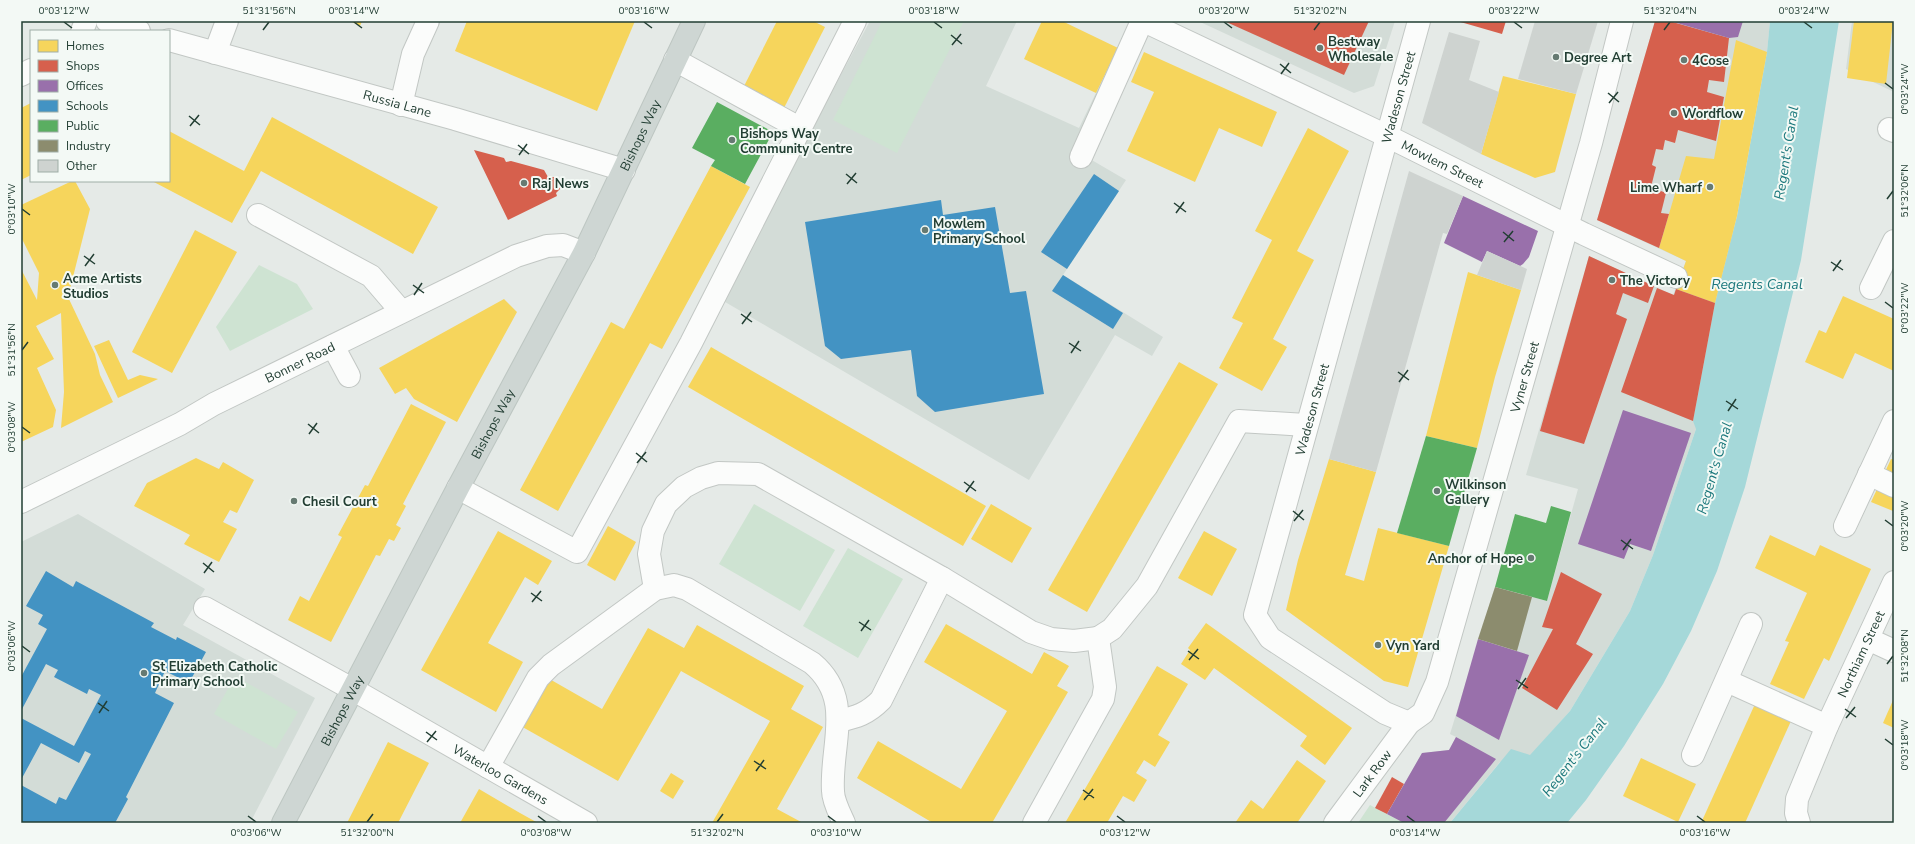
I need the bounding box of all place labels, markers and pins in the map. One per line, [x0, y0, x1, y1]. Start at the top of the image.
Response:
place label: Bestway Wholesale [1328, 33, 1393, 66]
marker: Bestway Wholesale [1315, 43, 1325, 53]
place label: Degree Art [1564, 49, 1633, 67]
marker: Degree Art [1551, 52, 1561, 62]
place label: 4Cose [1692, 52, 1729, 70]
marker: 4Cose [1679, 55, 1689, 65]
place label: Wordflow [1682, 105, 1743, 123]
marker: Wordflow [1669, 108, 1679, 118]
place label: Bishops Way Community Centre [740, 125, 853, 158]
marker: Bishops Way Community Centre [727, 135, 737, 145]
place label: Raj News [532, 175, 589, 193]
marker: Raj News [519, 178, 529, 188]
place label: Lime Wharf [1630, 179, 1702, 197]
marker: Lime Wharf [1705, 182, 1715, 192]
place label: Mowlem Primary School [933, 215, 1026, 248]
marker: Mowlem Primary School [920, 225, 930, 235]
place label: Acme Artists Studios [63, 270, 142, 303]
place label: The Victory [1620, 272, 1690, 290]
marker: The Victory [1607, 275, 1617, 285]
marker: Acme Artists Studios [50, 280, 60, 290]
place label: Wilkinson Gallery [1445, 476, 1506, 509]
marker: Wilkinson Gallery [1432, 486, 1442, 496]
place label: Chesil Court [302, 493, 378, 511]
marker: Chesil Court [289, 496, 299, 506]
place label: Anchor of Hope [1428, 550, 1523, 568]
marker: Anchor of Hope [1526, 553, 1536, 563]
place label: Vyn Yard [1385, 637, 1440, 655]
marker: Vyn Yard [1373, 640, 1383, 650]
place label: St Elizabeth Catholic Primary School [152, 658, 277, 691]
marker: St Elizabeth Catholic Primary School [139, 668, 149, 678]

